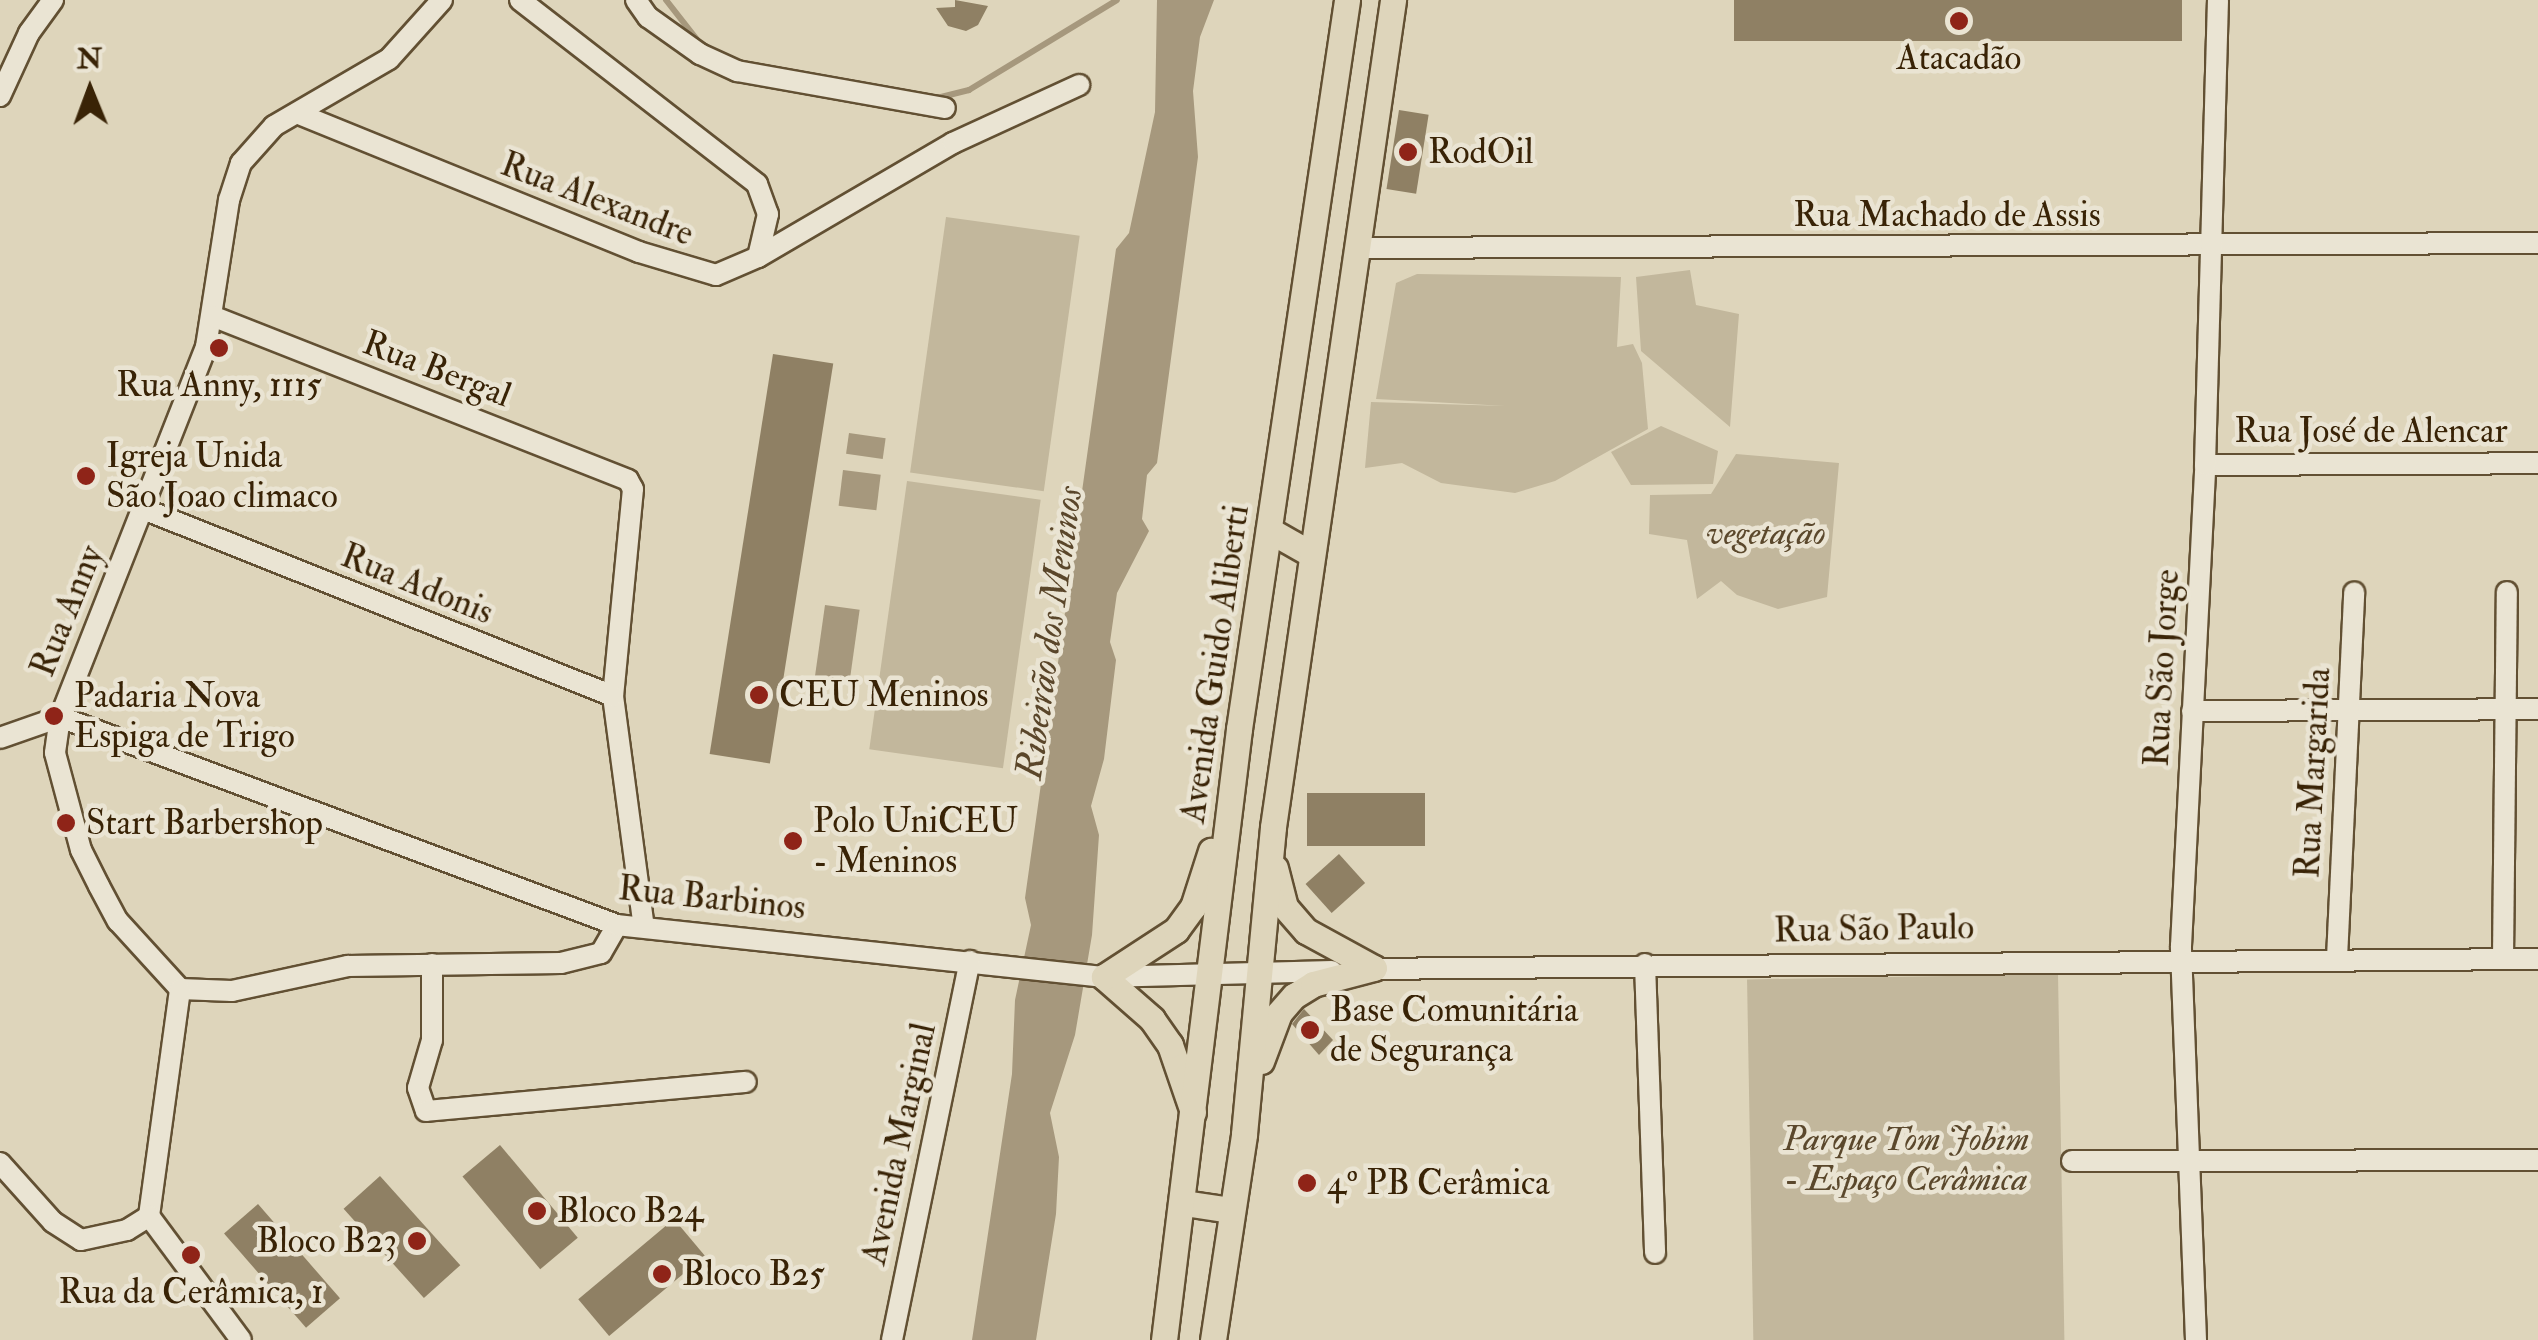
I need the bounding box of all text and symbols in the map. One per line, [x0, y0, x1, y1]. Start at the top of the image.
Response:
marker: Atacadão [1948, 10, 1970, 32]
place label: Atacadão [1897, 37, 2021, 79]
north arrow [40, 40, 140, 140]
text: N [77, 42, 102, 77]
place label: RodOil [1428, 131, 1534, 173]
marker: RodOil [1397, 141, 1419, 163]
street label: Rua Alexandre [495, 143, 699, 255]
street label: Rua Machado de Assis [1793, 194, 2101, 236]
street label: Rua Bergal [357, 322, 517, 416]
marker: Rua Anny, 1115 [208, 337, 230, 359]
place label: Rua Anny, 1115 [116, 364, 322, 406]
street label: Rua José de Alencar [2234, 410, 2508, 452]
place label: Igreja Unida São Joao climaco [106, 435, 338, 517]
marker: Igreja Unida São Joao climaco [75, 465, 97, 487]
water label: Ribeirão dos Meninos [1007, 484, 1093, 782]
street label: Avenida Guido Aliberti [1172, 502, 1258, 826]
park label: vegetação [1706, 512, 1826, 554]
street label: Rua Adonis [335, 535, 499, 633]
street label: Rua Anny [22, 539, 112, 683]
street label: Rua São Jorge [2136, 568, 2188, 768]
street label: Rua Margarida [2287, 667, 2339, 879]
place label: CEU Meninos [779, 674, 989, 716]
place label: Padaria Nova Espiga de Trigo [74, 675, 295, 757]
marker: CEU Meninos [748, 684, 770, 706]
marker: Padaria Nova Espiga de Trigo [43, 705, 65, 727]
place label: Polo UniCEU - Meninos [813, 800, 1018, 882]
place label: Start Barbershop [86, 802, 323, 844]
marker: Start Barbershop [55, 812, 77, 834]
marker: Polo UniCEU - Meninos [782, 830, 804, 852]
street label: Rua Barbinos [616, 867, 808, 929]
street label: Rua São Paulo [1773, 906, 1975, 952]
place label: Base Comunitária de Segurança [1330, 989, 1578, 1071]
street label: Avenida Marginal [853, 1019, 945, 1269]
marker: Base Comunitária de Segurança [1299, 1019, 1321, 1041]
park label: Parque Tom Jobim - Espaço Cerâmica [1783, 1118, 2029, 1200]
place label: 4º PB Cerâmica [1327, 1162, 1550, 1204]
marker: 4º PB Cerâmica [1296, 1172, 1318, 1194]
place label: Bloco B24 [557, 1190, 703, 1232]
marker: Bloco B24 [526, 1200, 548, 1222]
place label: Bloco B23 [256, 1220, 397, 1262]
marker: Bloco B23 [406, 1230, 428, 1252]
marker: Rua da Cerâmica, 1 [180, 1244, 202, 1266]
place label: Bloco B25 [682, 1253, 825, 1295]
marker: Bloco B25 [651, 1263, 673, 1285]
place label: Rua da Cerâmica, 1 [59, 1271, 323, 1313]

